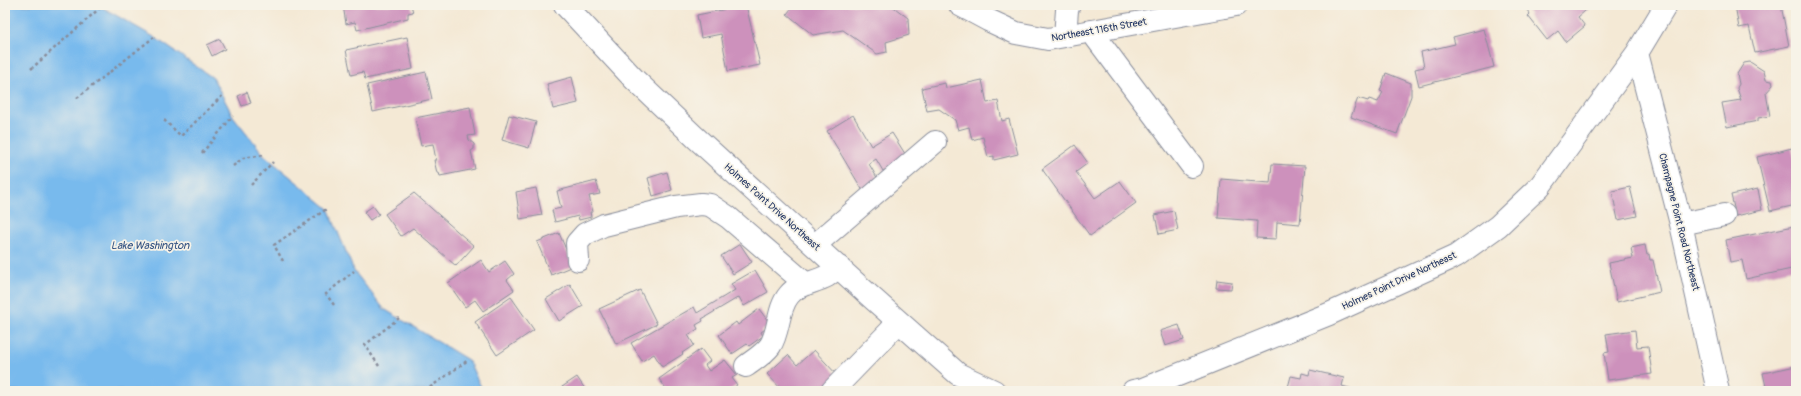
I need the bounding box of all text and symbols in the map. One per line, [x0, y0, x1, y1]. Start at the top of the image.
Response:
street label: Northeast 116th Street [1051, 16, 1148, 44]
street label: Champagne Point Road Northeast [1656, 152, 1702, 293]
street label: Holmes Point Drive Northeast [722, 161, 823, 254]
water label: Lake Washington [111, 239, 190, 252]
street label: Holmes Point Drive Northeast [1340, 249, 1459, 313]

